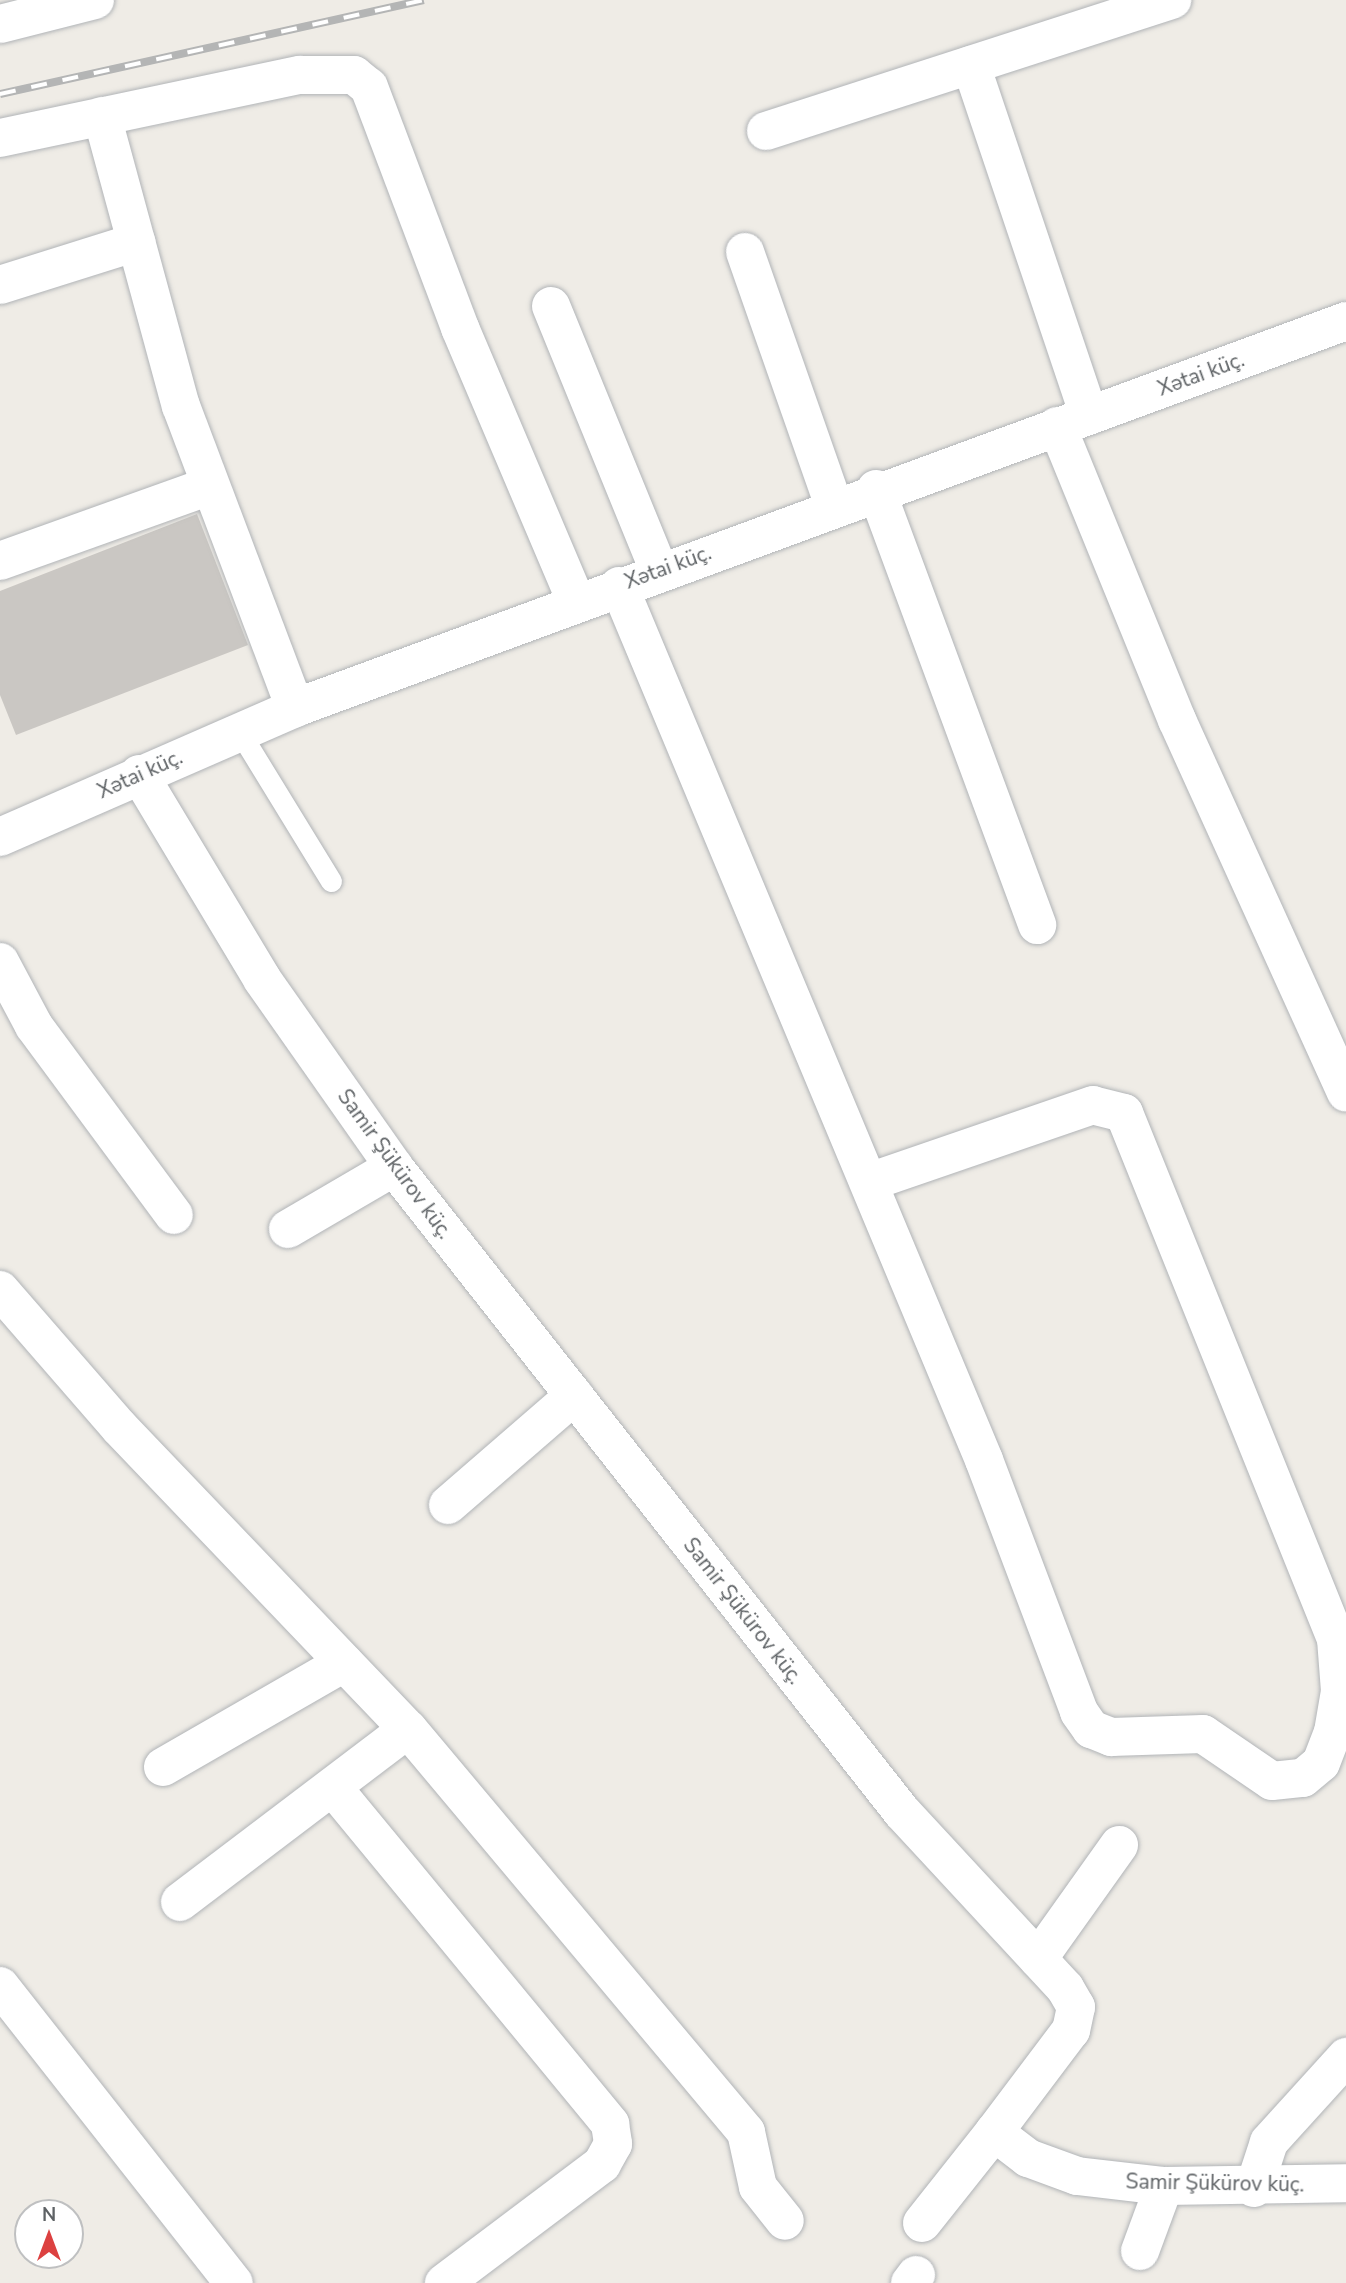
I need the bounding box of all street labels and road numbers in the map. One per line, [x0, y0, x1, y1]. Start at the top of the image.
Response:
street label: Xətai küç. [1154, 347, 1248, 401]
street label: Xətai küç. [621, 540, 715, 594]
street label: Xətai küç. [94, 744, 186, 804]
street label: Samir Şükürov küç. [332, 1084, 458, 1244]
street label: Samir Şükürov küç. [678, 1533, 808, 1689]
street label: Samir Şükürov küç. [1125, 2169, 1305, 2197]

